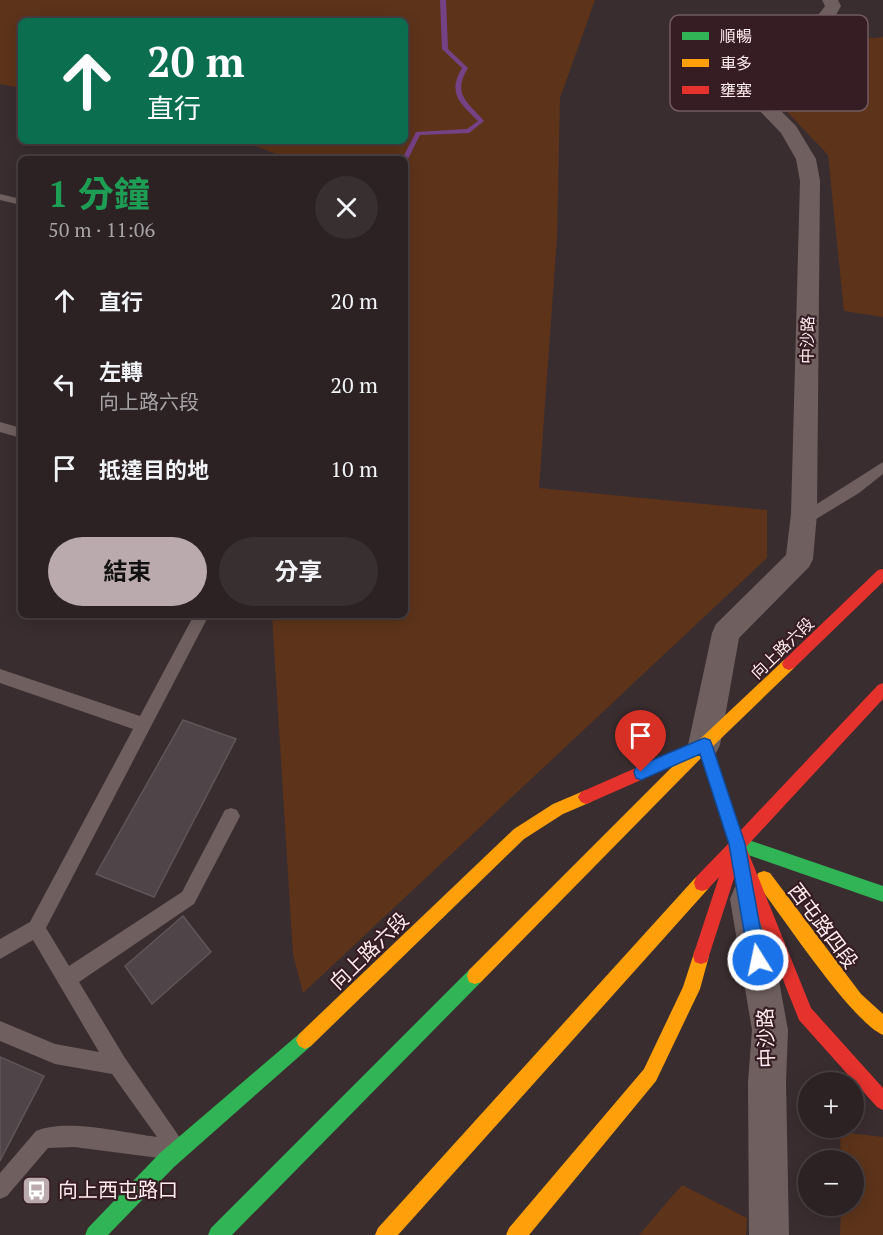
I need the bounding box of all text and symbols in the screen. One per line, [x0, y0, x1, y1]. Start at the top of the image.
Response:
legend [670, 15, 868, 111]
text: 順暢 [720, 25, 752, 47]
text: 20 m [147, 33, 245, 89]
icon: ahead [48, 42, 126, 120]
text: 車多 [720, 52, 752, 74]
text: 壅塞 [720, 79, 752, 101]
text: 直行 [147, 90, 201, 126]
text: 1 分鐘 [48, 170, 150, 217]
button: close [315, 176, 378, 239]
text: 50 m · 11:06 [48, 216, 155, 243]
icon: ahead [48, 284, 81, 317]
text: 20 m [330, 286, 378, 315]
text: 直行 [99, 287, 143, 316]
street label: 中沙路 [796, 316, 818, 364]
text: 左轉 [99, 357, 143, 386]
icon: left [48, 368, 81, 401]
text: 20 m [330, 370, 378, 399]
text: 向上路六段 [99, 388, 199, 415]
icon: arrive [48, 452, 81, 485]
text: 10 m [330, 454, 378, 483]
text: 抵達目的地 [99, 455, 209, 484]
button: 結束 [48, 537, 207, 606]
button: 分享 [219, 537, 378, 606]
street label: 向上路六段 [746, 612, 818, 684]
pin [615, 710, 666, 772]
icon: arrive [624, 719, 657, 752]
street label: 西屯路四段 [783, 878, 864, 974]
street label: 向上路六段 [323, 906, 414, 995]
position arrow [726, 928, 790, 992]
street label: 中沙路 [751, 1008, 780, 1068]
map controls [798, 1072, 864, 1216]
button: + [798, 1072, 864, 1138]
button: − [798, 1150, 864, 1216]
bus stop icon: 向上西屯路口 [21, 1174, 53, 1206]
place label: 向上西屯路口 [58, 1176, 178, 1203]

